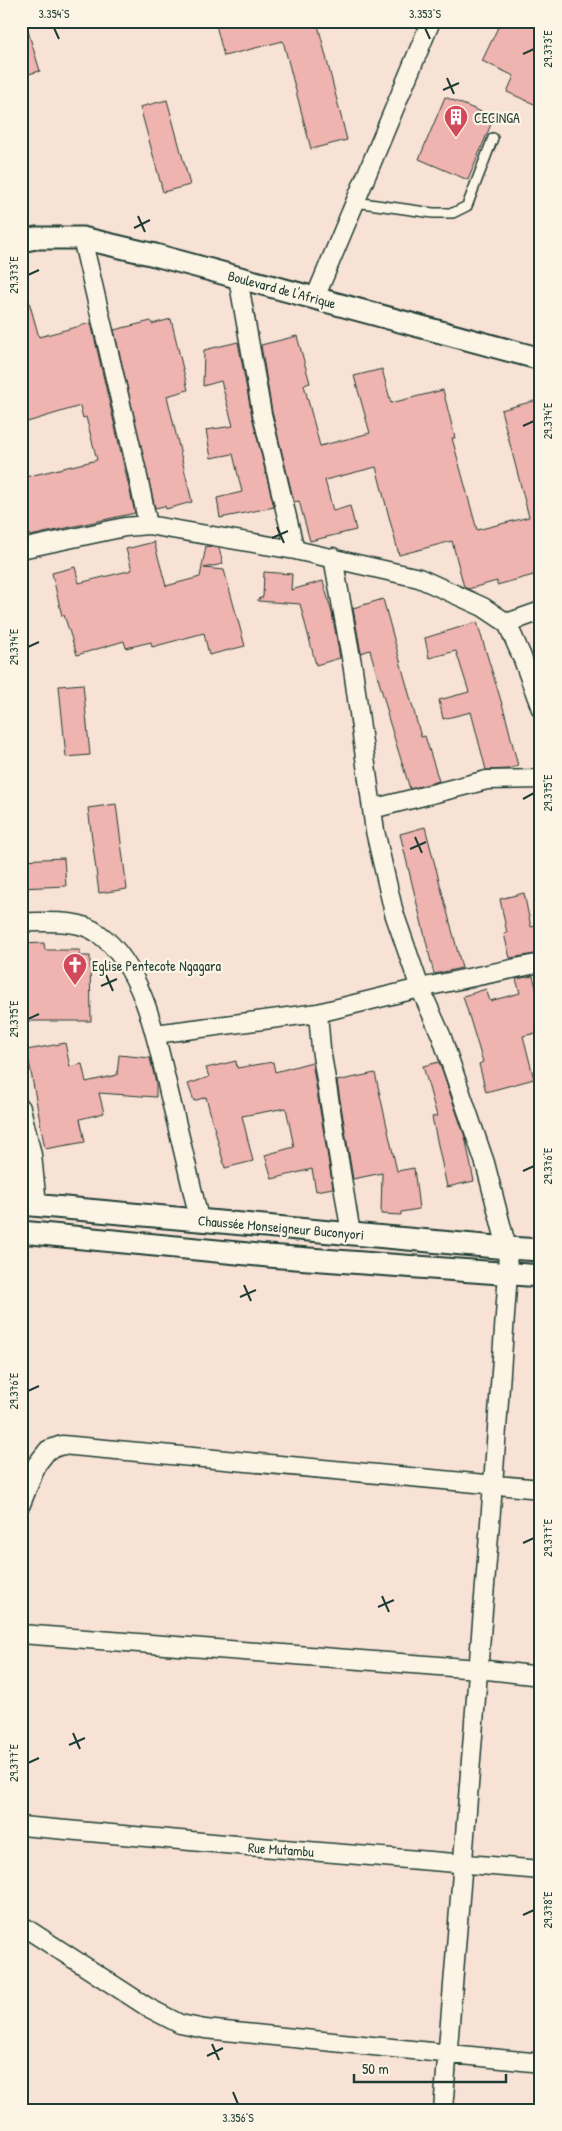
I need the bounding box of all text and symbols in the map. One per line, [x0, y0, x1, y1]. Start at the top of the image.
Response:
text: 3.354°S [38, 5, 70, 22]
text: 3.353°S [409, 5, 442, 22]
text: 29.373°E [539, 30, 556, 68]
building icon: CECINGA [443, 104, 469, 138]
place label: CECINGA [474, 108, 520, 127]
text: 29.373°E [5, 256, 22, 294]
street label: Boulevard de l'Afrique [226, 265, 339, 314]
text: 29.374°E [539, 402, 556, 439]
text: 29.374°E [5, 628, 22, 665]
text: 29.375°E [539, 774, 556, 812]
church icon: Eglise Pentecote Ngagara [62, 952, 88, 986]
place label: Eglise Pentecote Ngagara [92, 956, 221, 976]
text: 29.375°E [5, 1000, 22, 1038]
text: 29.376°E [539, 1147, 556, 1184]
street label: Chaussée Monseigneur Buconyori [197, 1210, 365, 1245]
text: 29.376°E [5, 1372, 22, 1409]
text: 29.377°E [539, 1518, 556, 1557]
text: 29.377°E [5, 1743, 22, 1782]
street label: Rue Mutambu [247, 1837, 315, 1861]
text: 29.378°E [539, 1891, 556, 1929]
scale bar [354, 2051, 507, 2083]
text: 50 m [362, 2058, 389, 2079]
text: 3.356°S [222, 2109, 254, 2126]

